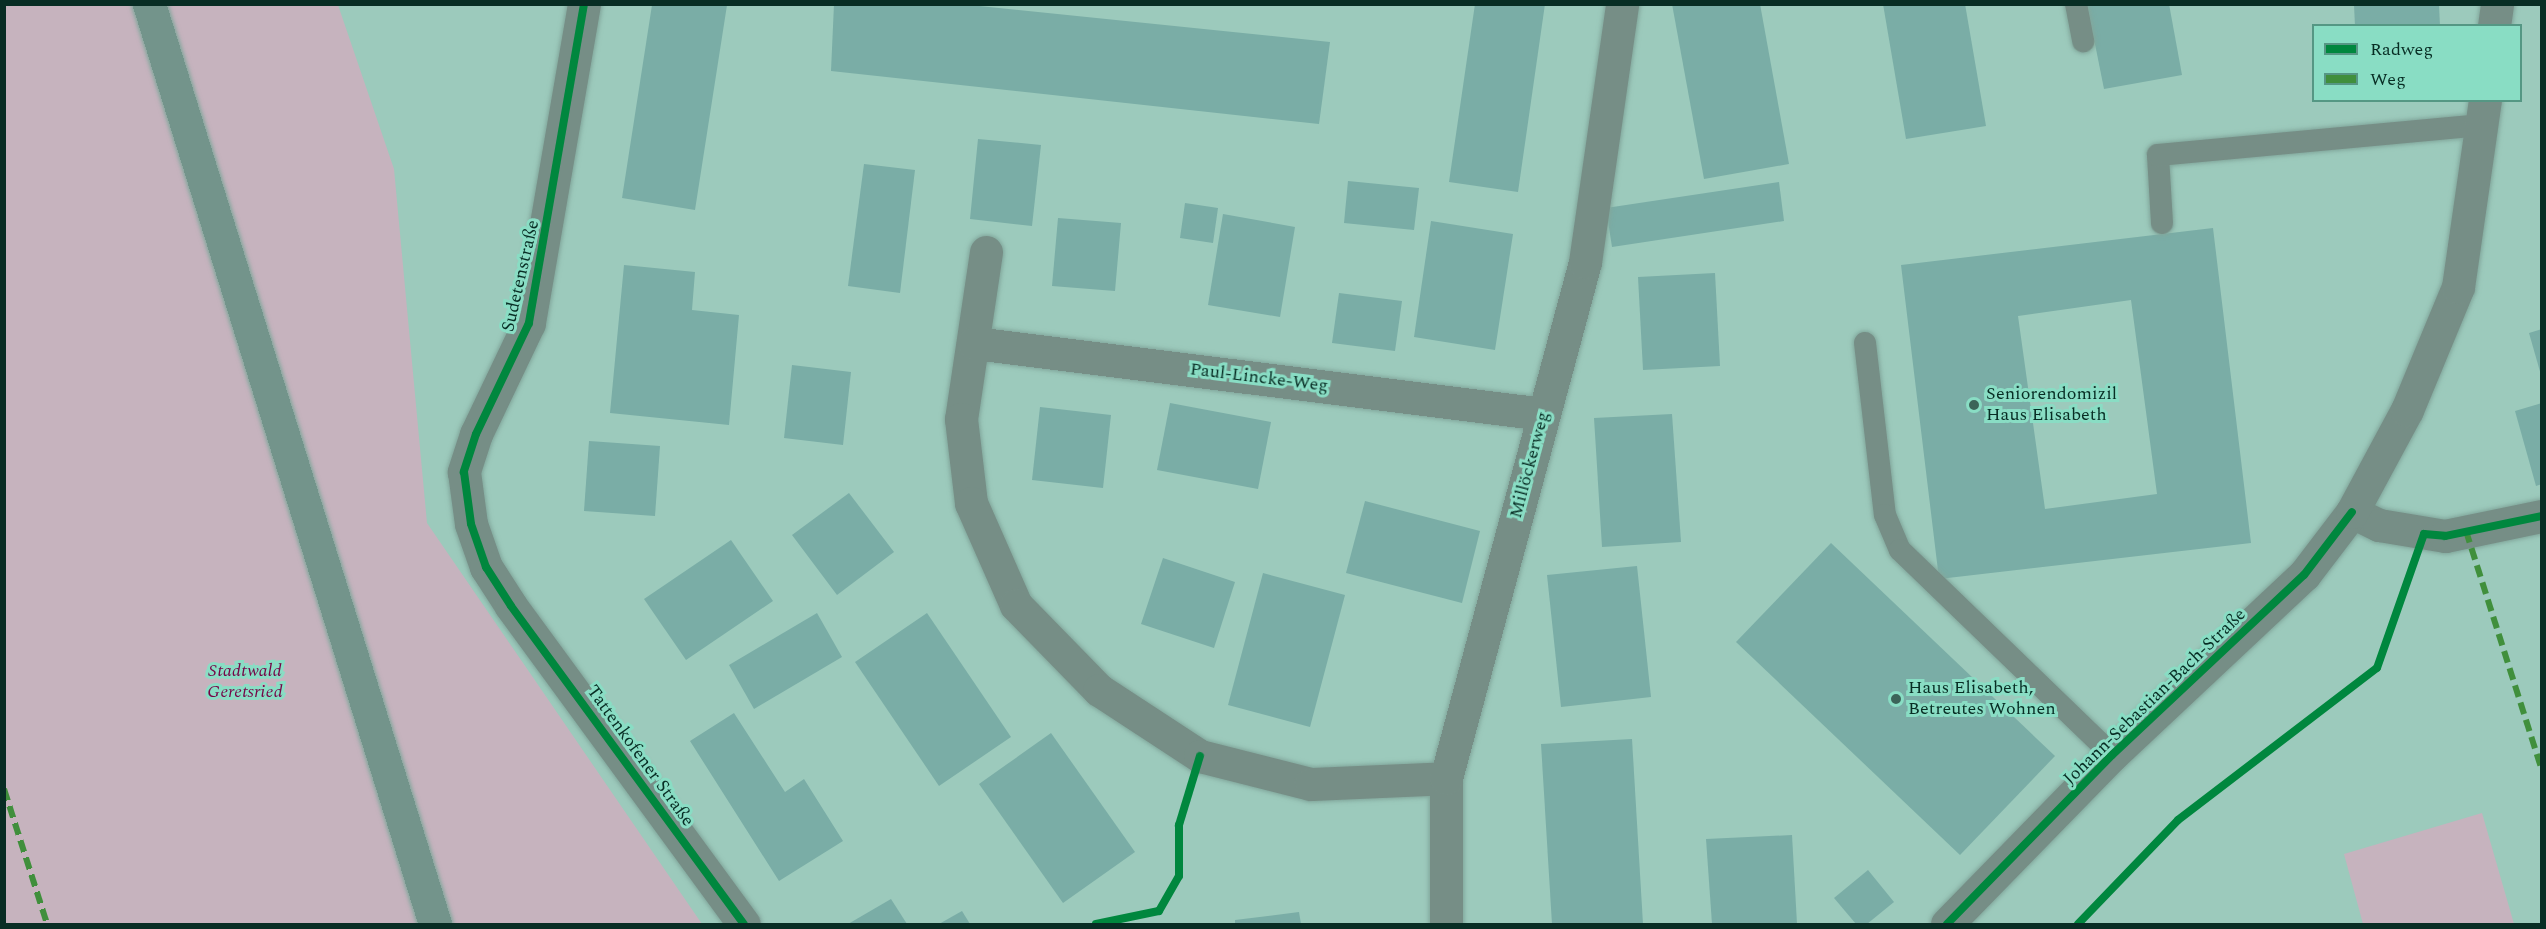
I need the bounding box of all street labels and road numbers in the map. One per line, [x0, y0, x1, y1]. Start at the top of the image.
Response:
street label: Sudetenstraße [498, 218, 544, 334]
street label: Paul-Lincke-Weg [1189, 359, 1329, 397]
street label: Millöckerweg [1505, 409, 1555, 521]
street label: Johann-Sebastian-Bach-Straße [2059, 604, 2251, 790]
street label: Tattenkofener Straße [582, 681, 698, 831]

